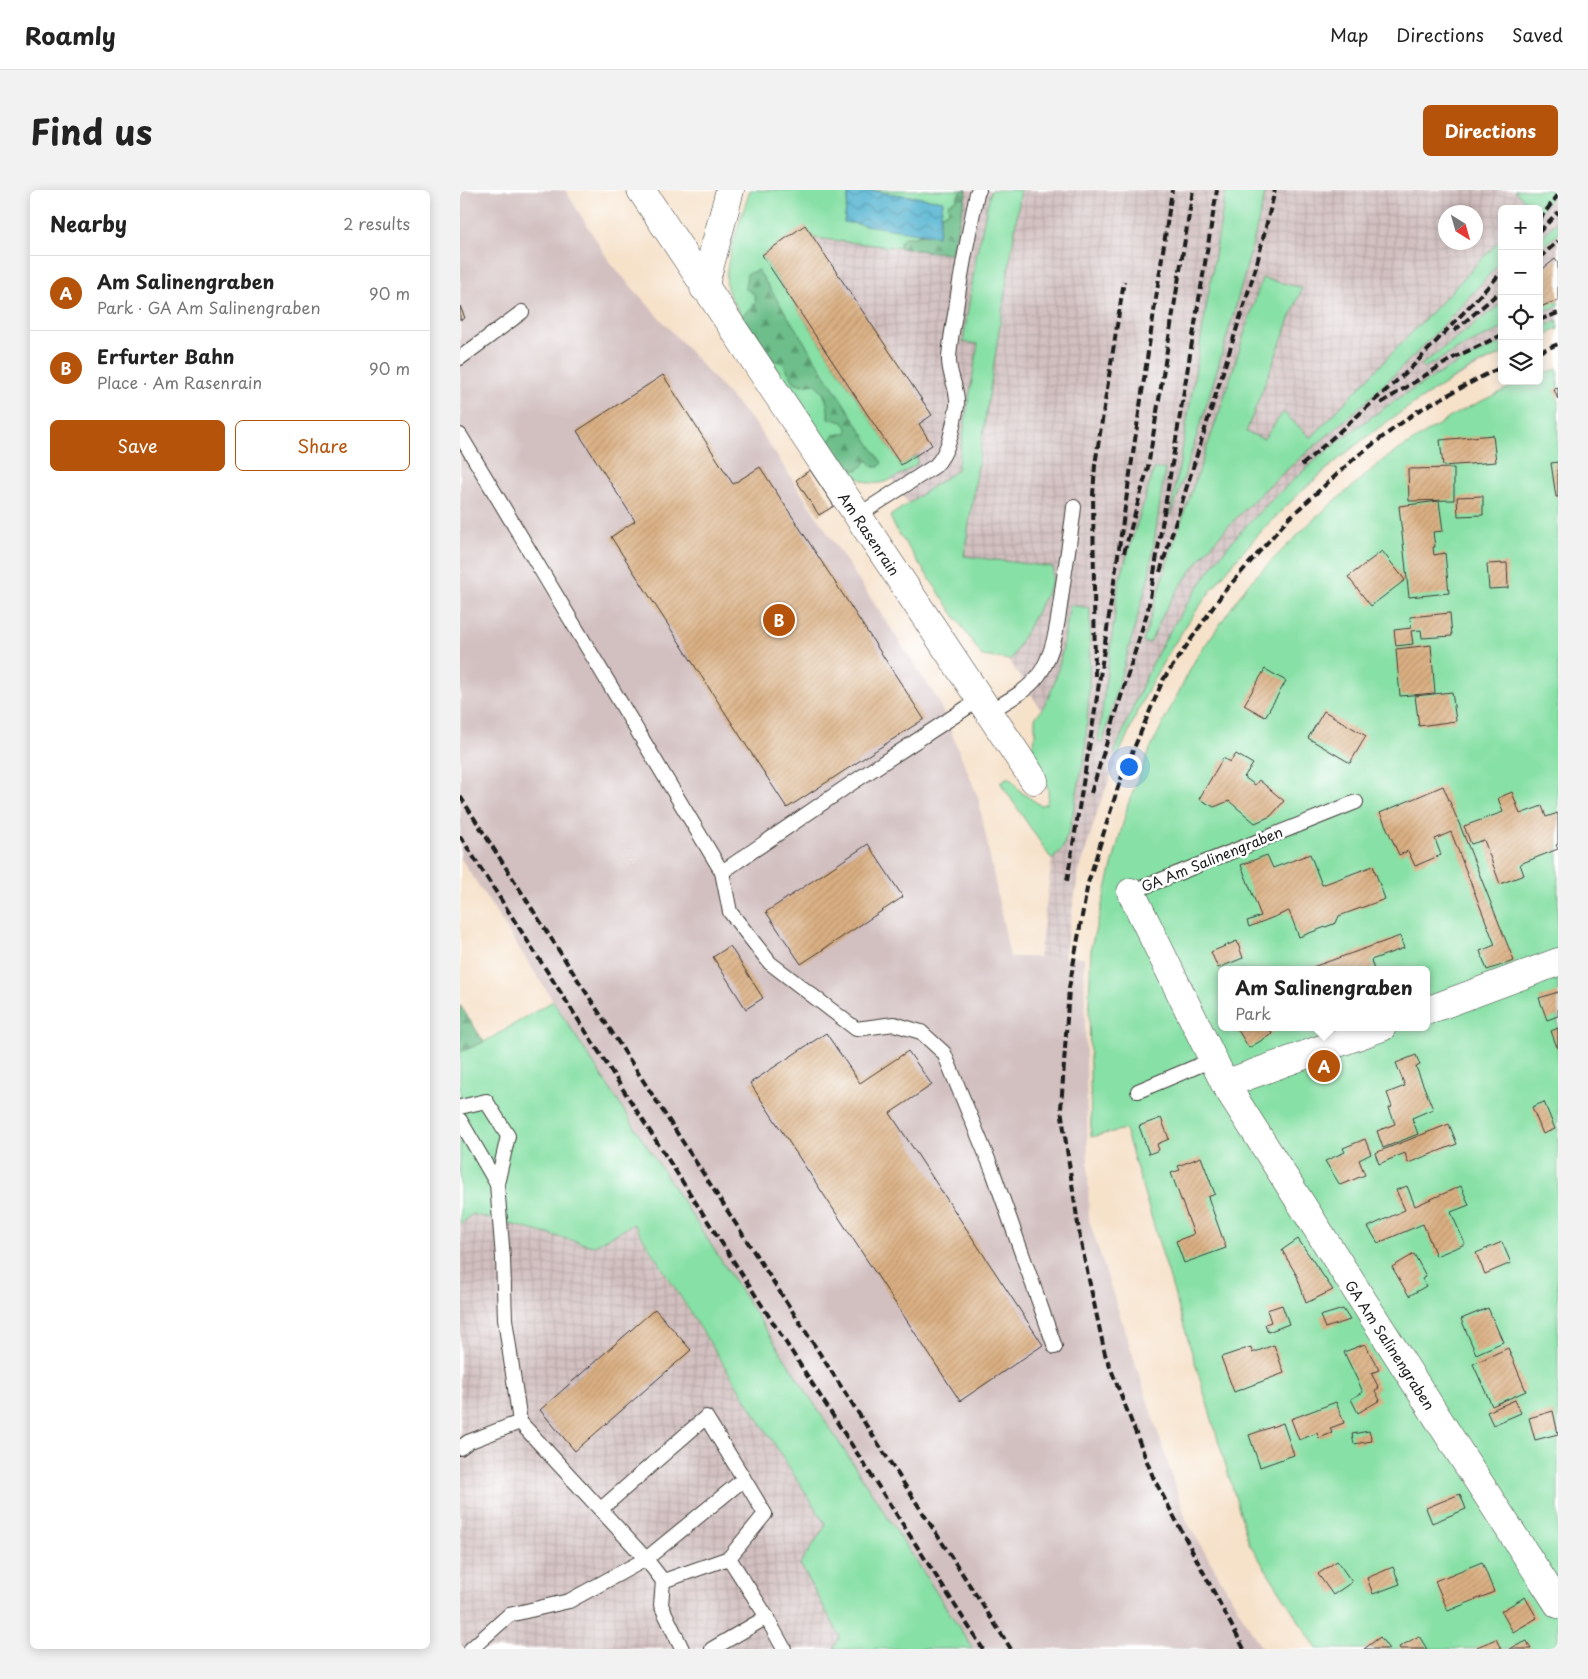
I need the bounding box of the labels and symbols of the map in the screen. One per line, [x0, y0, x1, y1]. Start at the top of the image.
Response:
north arrow [1438, 205, 1483, 250]
street label: Am Rasenrain [833, 488, 905, 580]
pin: B [763, 601, 795, 639]
your location [1116, 754, 1142, 780]
street label: GA Am Salinengraben [1138, 821, 1286, 897]
pin: A [1308, 1047, 1340, 1085]
street label: GA Am Salinengraben [1340, 1276, 1440, 1414]

